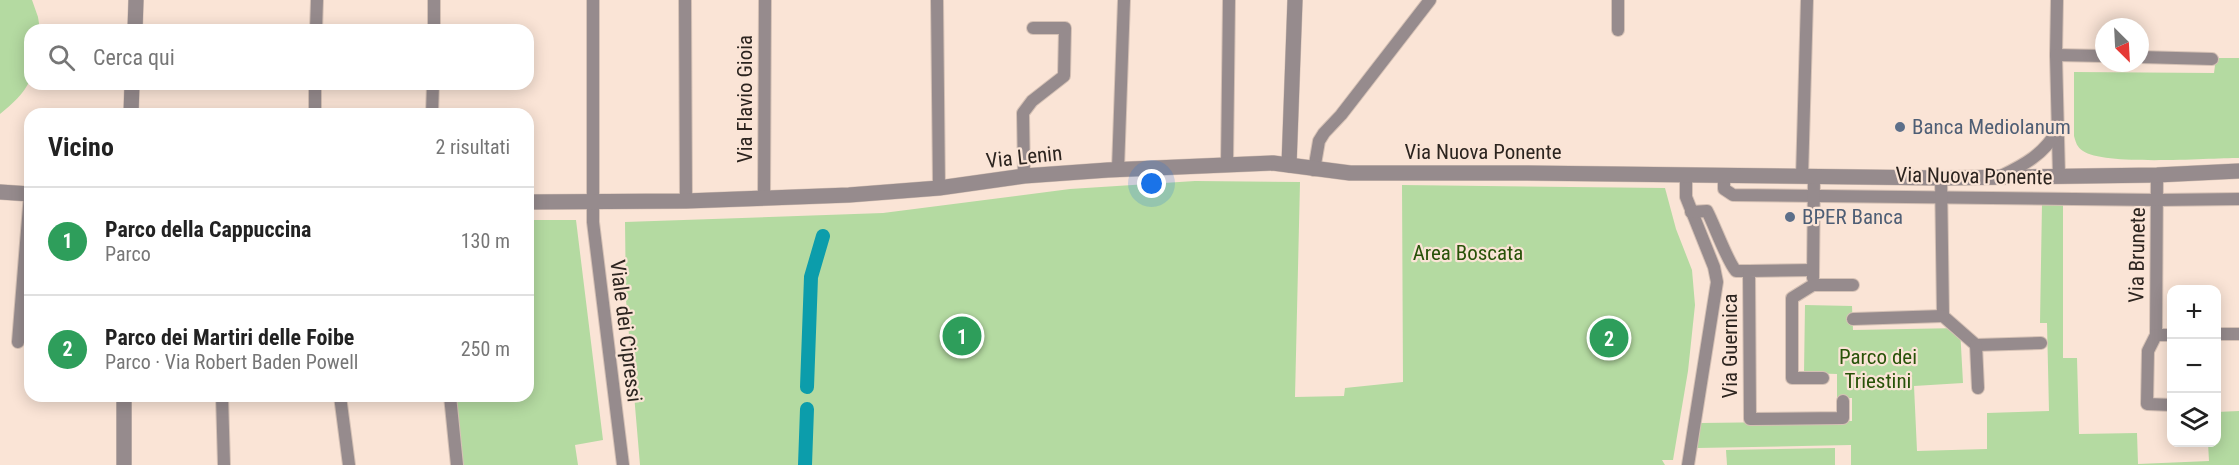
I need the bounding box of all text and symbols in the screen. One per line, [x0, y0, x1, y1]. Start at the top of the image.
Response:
north arrow [2095, 18, 2149, 72]
search box [24, 24, 534, 90]
street label: Via Flavio Gioia [733, 35, 757, 163]
icon: search [45, 41, 78, 74]
text: Cerca qui [93, 45, 175, 70]
place label: Banca Mediolanum [1912, 115, 2071, 139]
marker: Banca Mediolanum [1893, 120, 1907, 134]
text: Vicino [48, 132, 114, 162]
text: 2 risultati [435, 135, 510, 159]
street label: Via Nuova Ponente [1404, 140, 1562, 164]
street label: Via Lenin [985, 141, 1063, 173]
street label: Via Nuova Ponente [1895, 163, 2053, 189]
your location [1137, 169, 1166, 198]
place label: BPER Banca [1802, 205, 1903, 229]
street label: Via Brunete [2124, 207, 2150, 303]
marker: BPER Banca [1783, 210, 1797, 224]
text: Parco della Cappuccina [105, 217, 311, 242]
text: 1 [62, 229, 73, 253]
text: 130 m [461, 229, 510, 253]
park label: Area Boscata [1413, 241, 1523, 265]
text: Parco [105, 242, 151, 266]
street label: Viale dei Cipressi [605, 259, 647, 403]
map controls [2167, 285, 2221, 447]
button: + [2167, 285, 2221, 339]
street label: Via Guernica [1718, 293, 1742, 399]
pin: 1 [942, 314, 982, 358]
pin: 2 [1590, 316, 1628, 360]
text: Parco dei Martiri delle Foibe [105, 325, 354, 350]
text: 2 [62, 337, 73, 361]
text: 250 m [461, 337, 510, 361]
button: − [2167, 339, 2221, 393]
park label: Parco dei Triestini [1839, 345, 1917, 393]
text: Parco · Via Robert Baden Powell [105, 350, 358, 374]
button: layers [2167, 393, 2221, 447]

